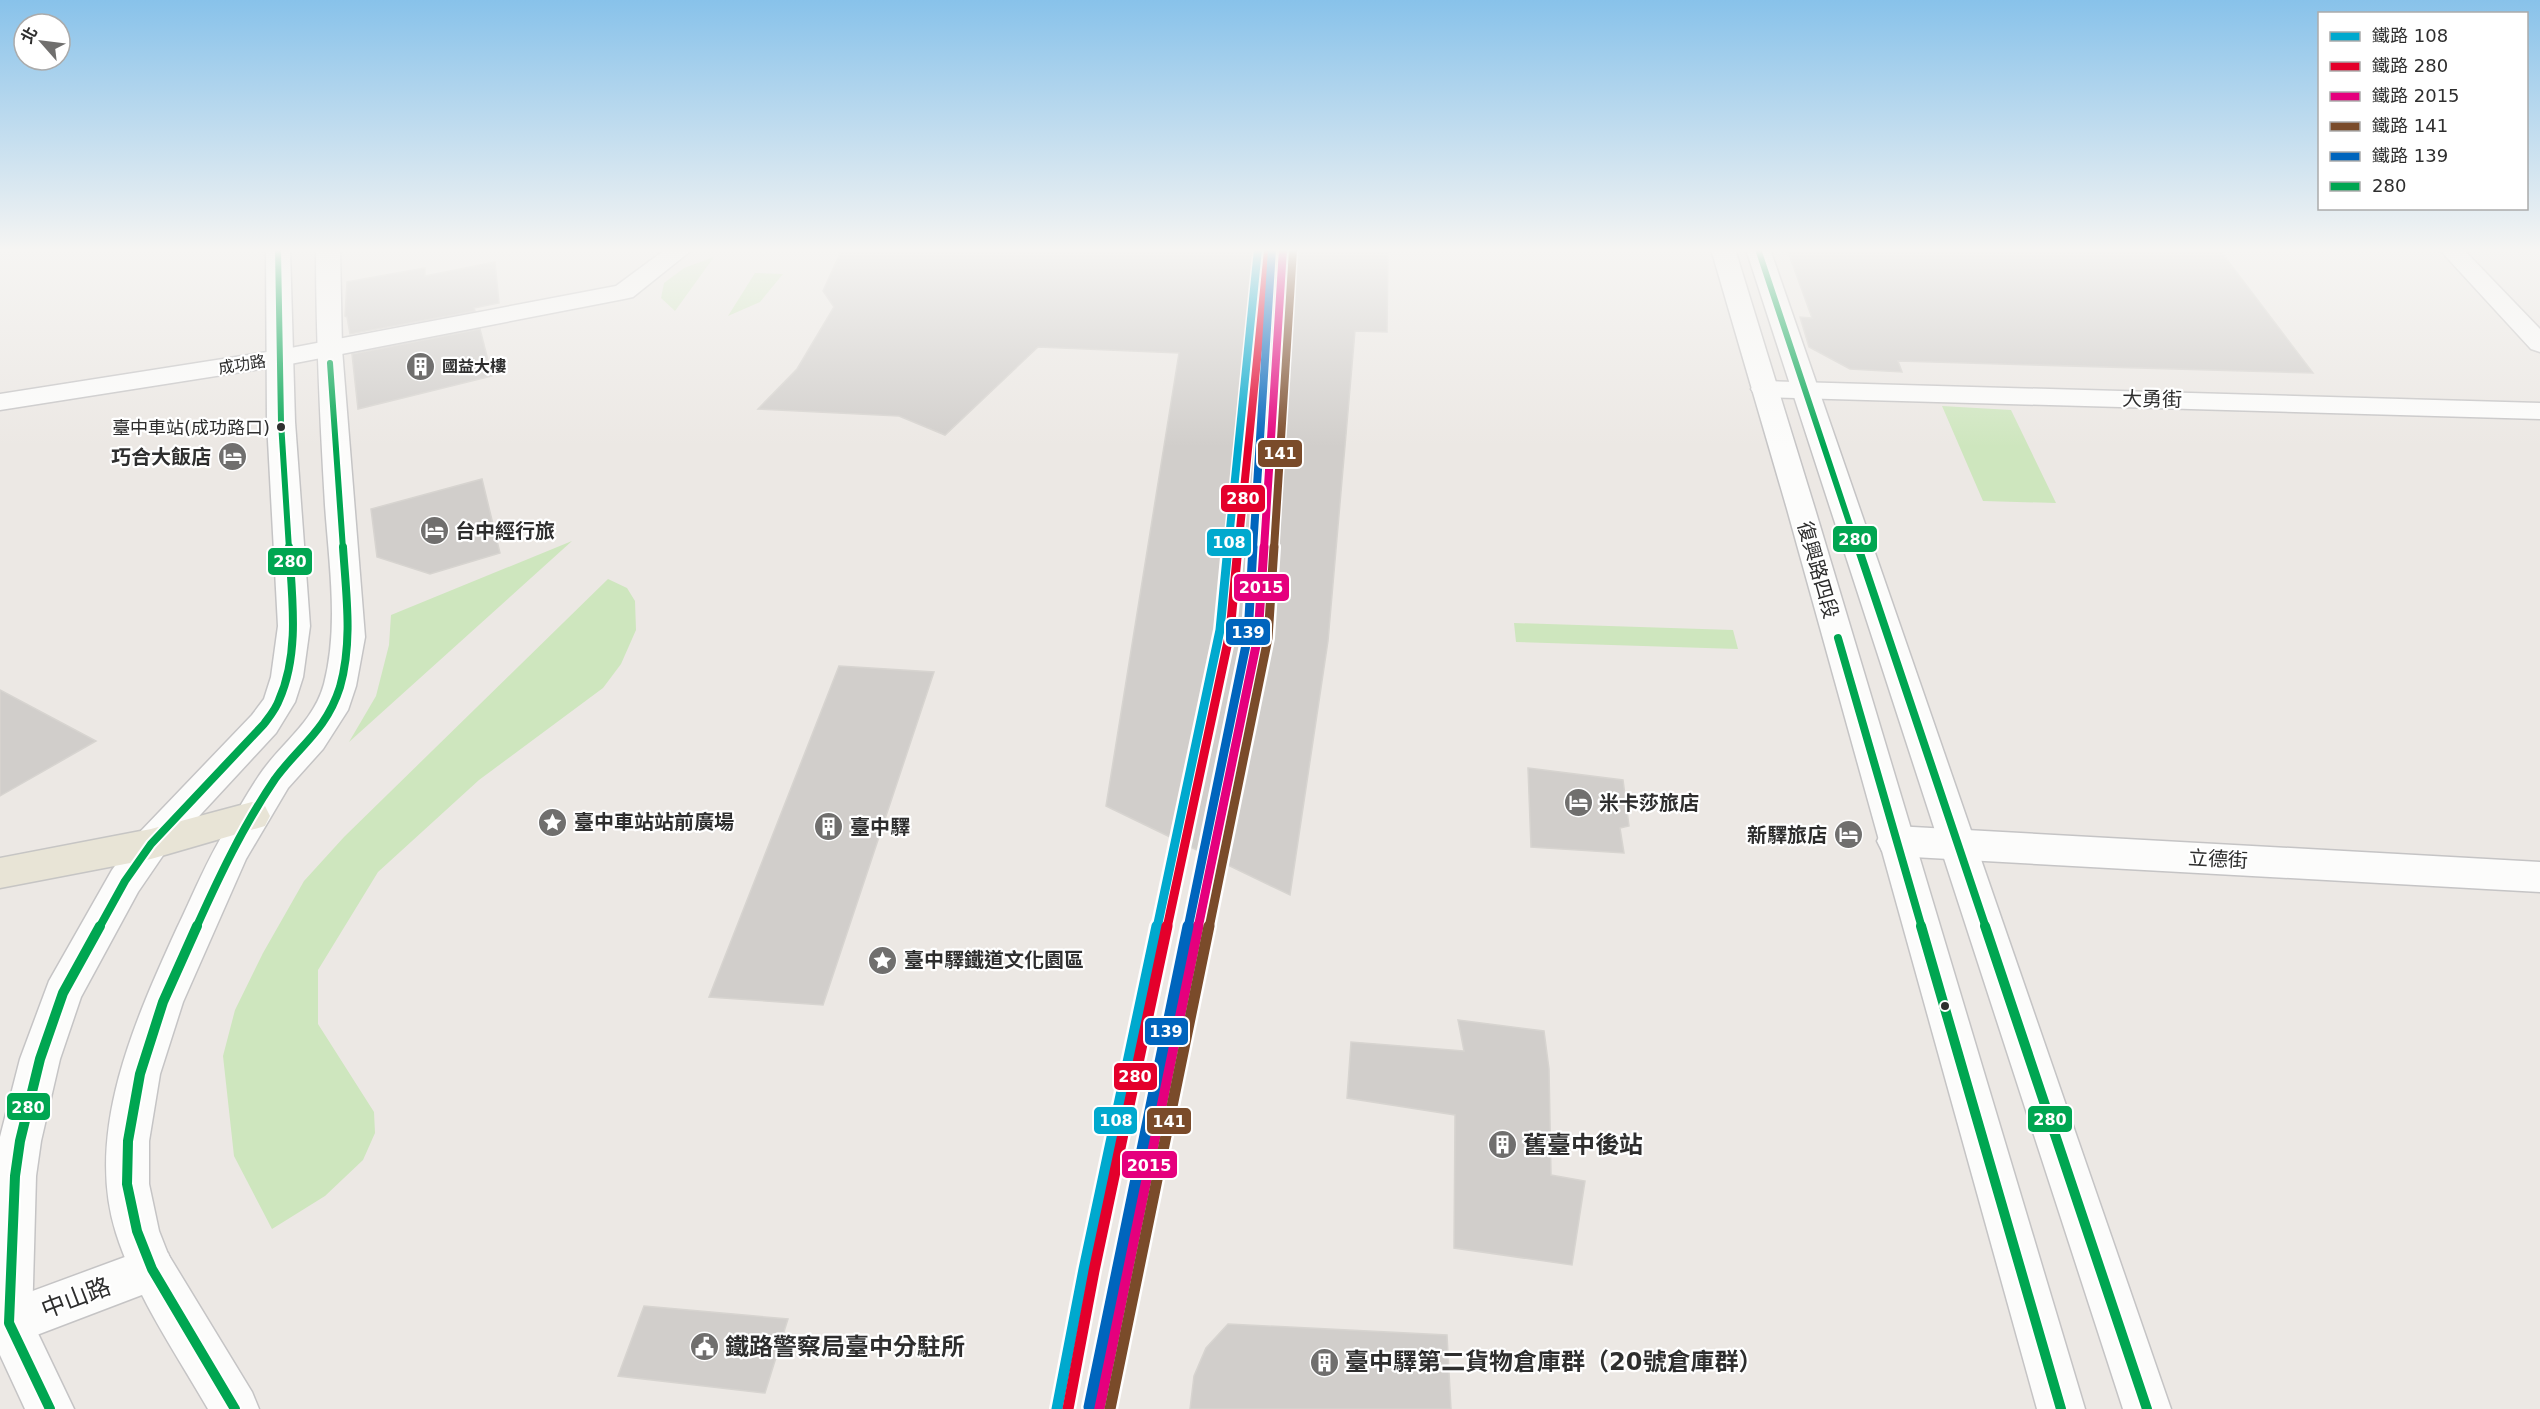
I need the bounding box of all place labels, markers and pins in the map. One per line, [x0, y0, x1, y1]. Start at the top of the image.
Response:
building icon: 國益大樓 [405, 350, 437, 382]
place label: 國益大樓 [442, 357, 506, 376]
place label: 臺中車站(成功路口) [112, 417, 270, 438]
marker: 臺中車站(成功路口) [275, 421, 287, 433]
hotel icon: 巧合大飯店 [216, 441, 248, 473]
place label: 巧合大飯店 [111, 445, 211, 469]
hotel icon: 台中經行旅 [418, 515, 450, 547]
place label: 台中經行旅 [455, 519, 555, 543]
hotel icon: 米卡莎旅店 [1562, 787, 1594, 819]
place label: 米卡莎旅店 [1599, 791, 1699, 815]
place icon: 臺中車站站前廣場 [537, 806, 569, 838]
place label: 臺中車站站前廣場 [574, 810, 734, 834]
building icon: 臺中驛 [813, 811, 845, 843]
place label: 臺中驛 [850, 815, 910, 839]
hotel icon: 新驛旅店 [1832, 819, 1864, 851]
place label: 新驛旅店 [1747, 823, 1827, 847]
place icon: 臺中驛鐵道文化園區 [867, 944, 899, 976]
place label: 臺中驛鐵道文化園區 [904, 948, 1084, 972]
unlabelled marker [1939, 1000, 1951, 1012]
building icon: 舊臺中後站 [1486, 1129, 1518, 1161]
place label: 舊臺中後站 [1523, 1131, 1643, 1159]
public building icon: 鐵路警察局臺中分駐所 [688, 1331, 720, 1363]
place label: 鐵路警察局臺中分駐所 [725, 1333, 965, 1361]
building icon: 臺中驛第二貨物倉庫群（20號倉庫群） [1308, 1346, 1340, 1378]
place label: 臺中驛第二貨物倉庫群（20號倉庫群） [1345, 1348, 1762, 1376]

